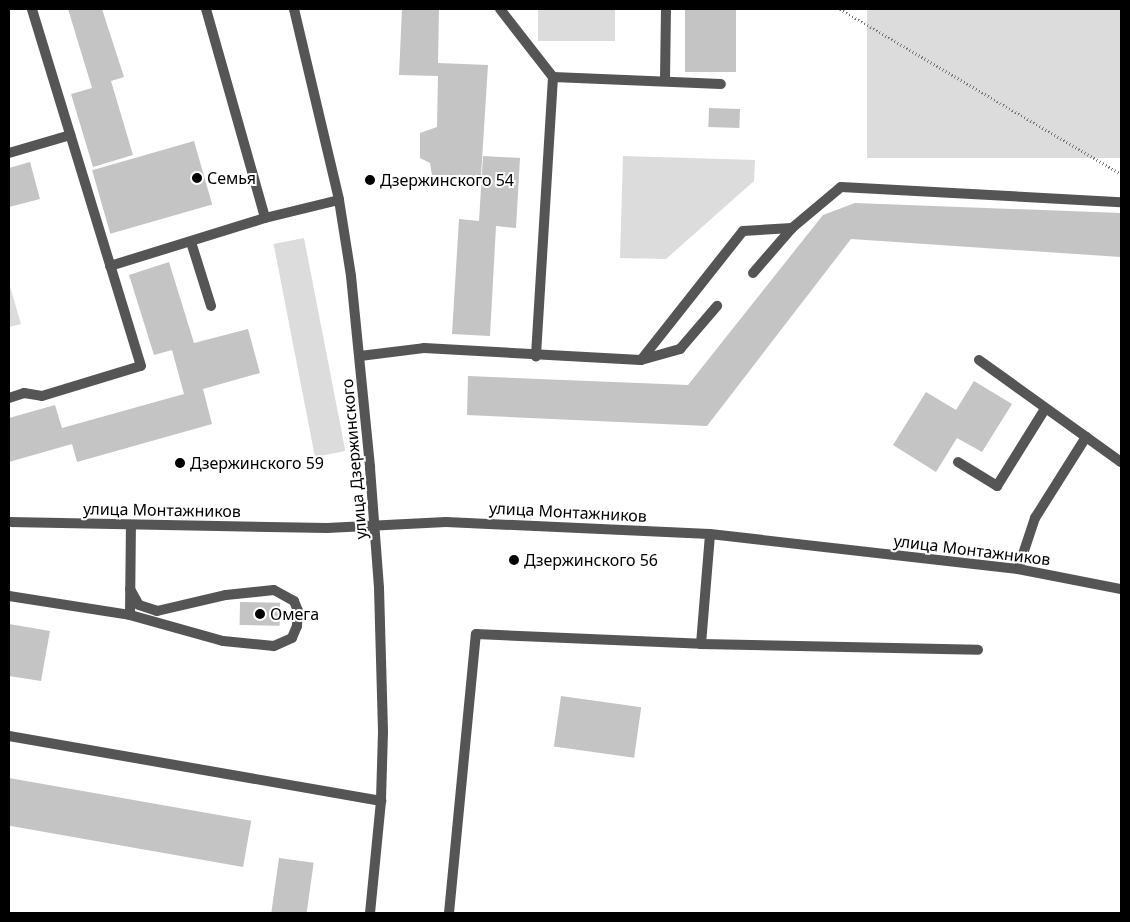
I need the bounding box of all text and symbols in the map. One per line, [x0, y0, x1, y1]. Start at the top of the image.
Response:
place label: Семья [207, 168, 256, 188]
place label: Дзержинского 54 [380, 170, 514, 190]
marker: Семья [191, 172, 203, 184]
marker: Дзержинского 54 [364, 174, 376, 186]
street label: улица Дзержинского [337, 378, 371, 540]
place label: Дзержинского 59 [190, 453, 324, 473]
marker: Дзержинского 59 [174, 457, 186, 469]
street label: улица Монтажников [489, 498, 647, 526]
street label: улица Монтажников [83, 499, 241, 521]
street label: улица Монтажников [892, 531, 1052, 569]
place label: Дзержинского 56 [524, 550, 658, 570]
marker: Дзержинского 56 [508, 554, 520, 566]
place label: Омега [270, 604, 319, 624]
marker: Омега [254, 608, 266, 620]

